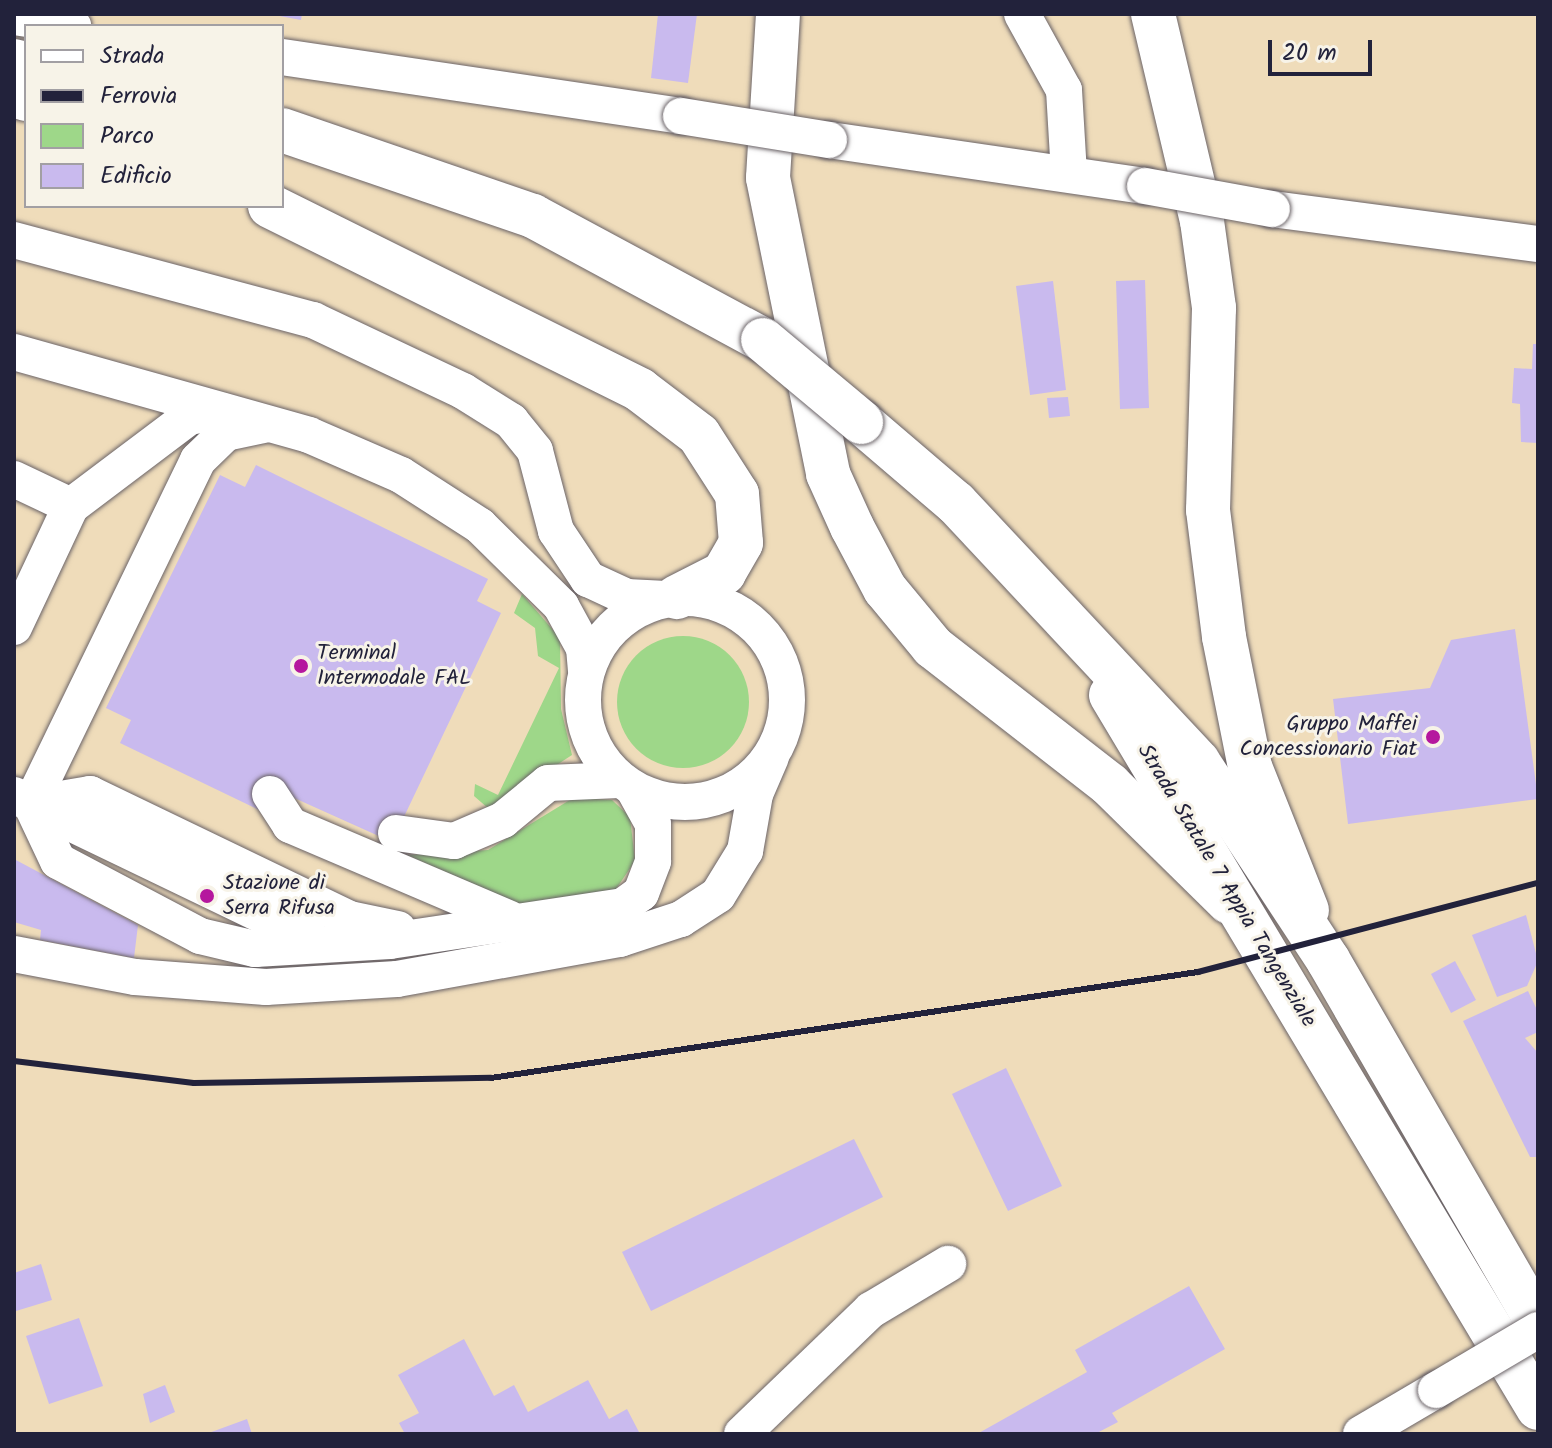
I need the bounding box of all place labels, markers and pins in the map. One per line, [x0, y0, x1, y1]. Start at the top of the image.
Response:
place label: Terminal Intermodale FAL [317, 640, 471, 692]
marker: Terminal Intermodale FAL [292, 657, 310, 675]
place label: Gruppo Maffei Concessionario Fiat [1240, 711, 1417, 762]
marker: Gruppo Maffei Concessionario Fiat [1424, 728, 1442, 746]
place label: Stazione di Serra Rifusa [223, 870, 335, 922]
marker: Stazione di Serra Rifusa [198, 887, 216, 905]

